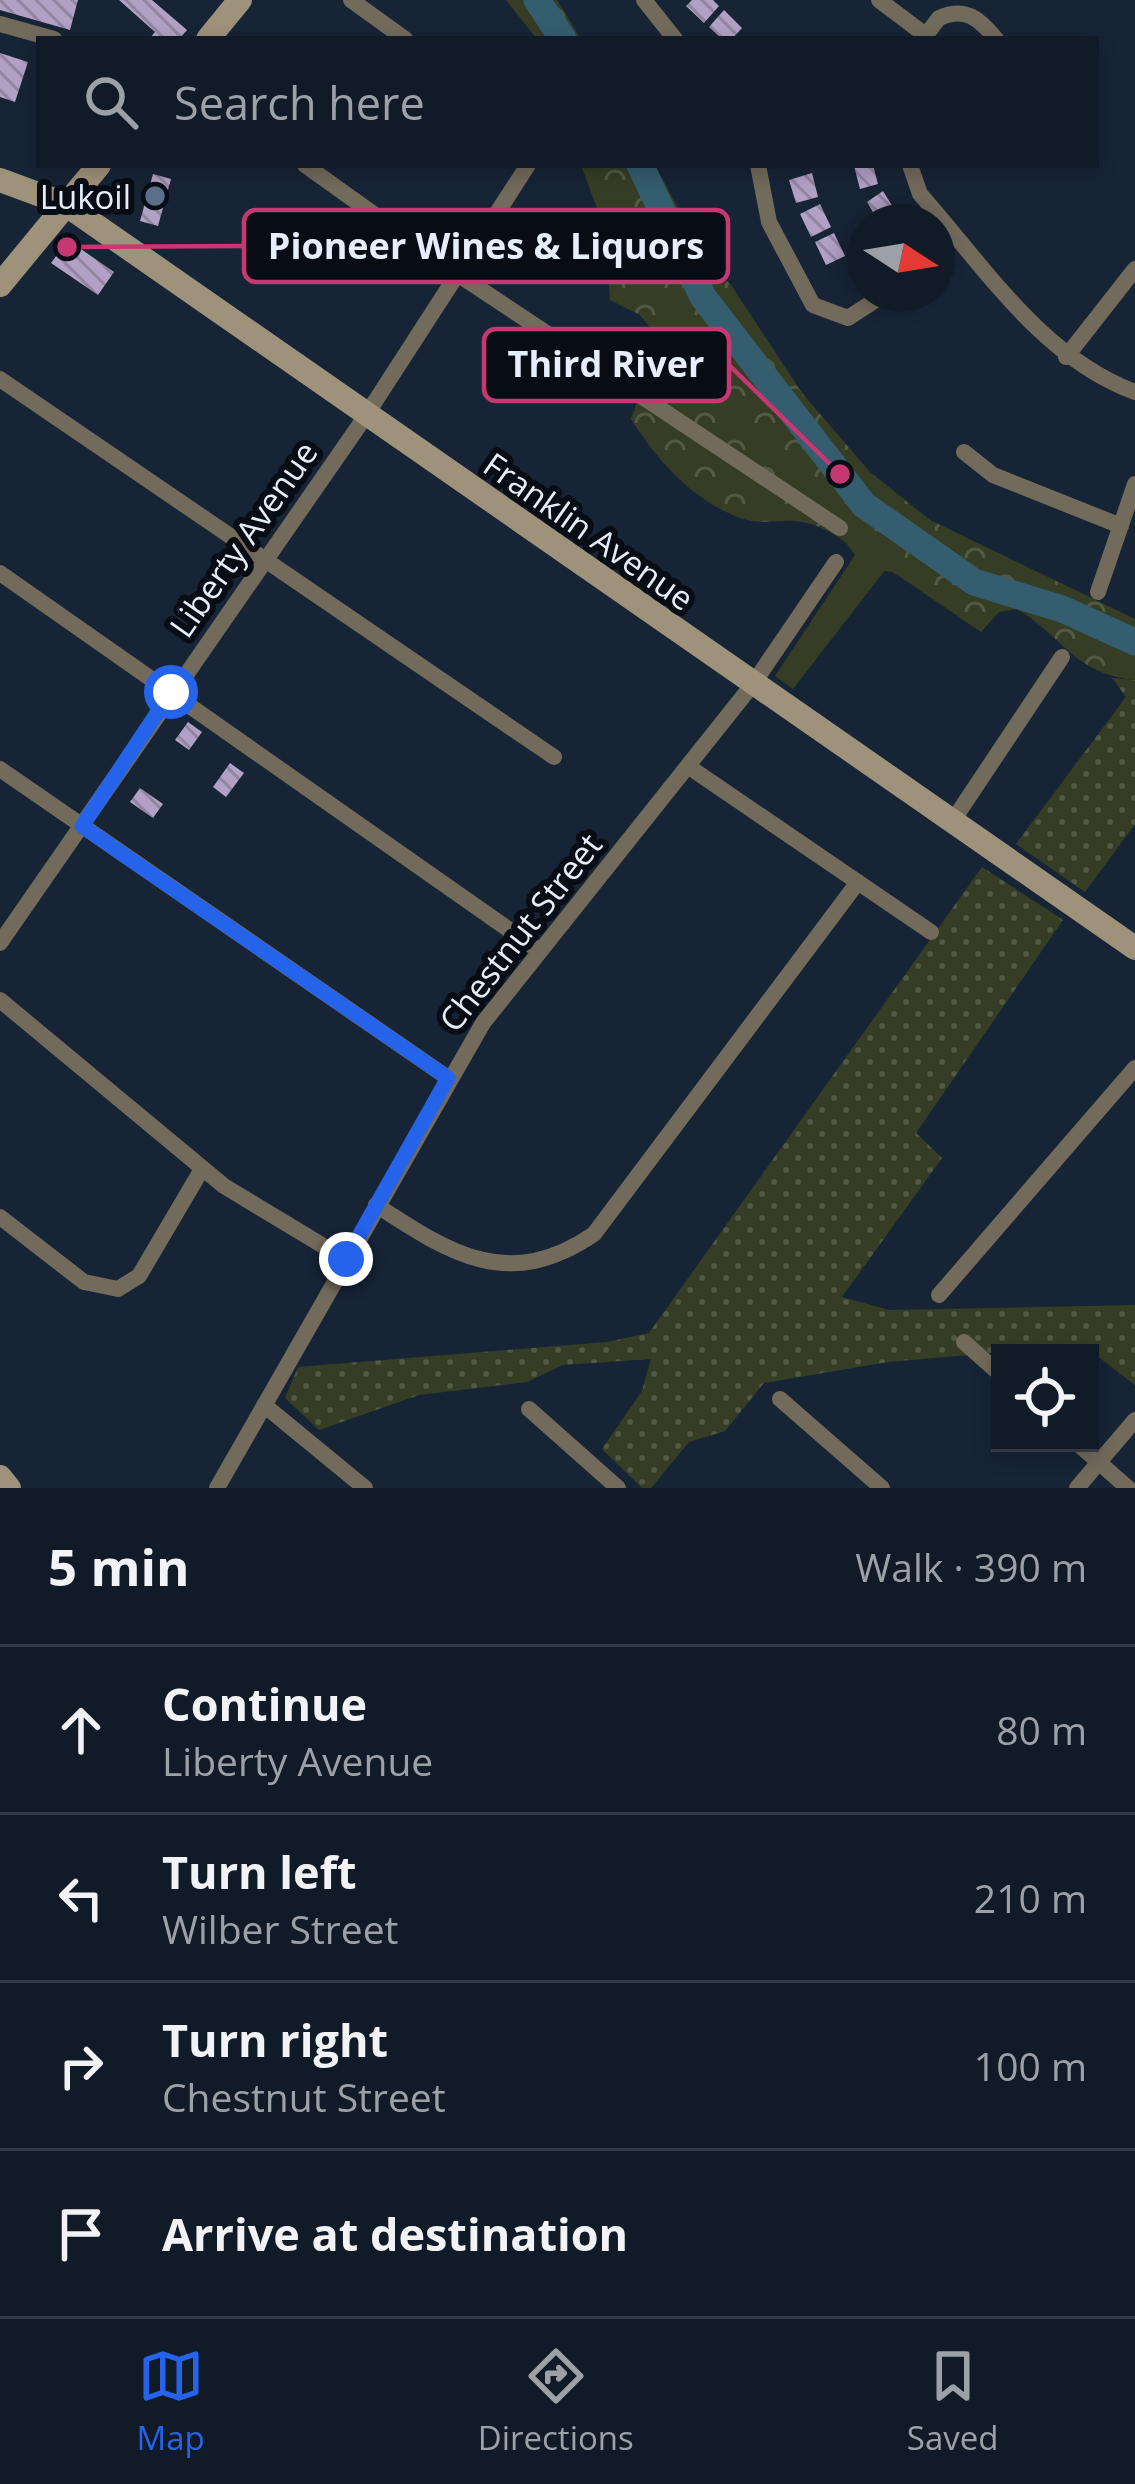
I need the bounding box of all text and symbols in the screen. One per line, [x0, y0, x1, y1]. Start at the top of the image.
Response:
search box [36, 36, 1099, 168]
icon: search [78, 69, 144, 135]
text: Search here [174, 72, 425, 133]
place label: Lukoil [40, 174, 131, 219]
marker: Lukoil [142, 183, 168, 209]
north arrow [847, 204, 955, 312]
callout: Pioneer Wines & Liquors [244, 210, 728, 282]
text: Pioneer Wines & Liquors [268, 221, 704, 270]
callout: Third River [484, 329, 729, 401]
text: Third River [508, 339, 704, 388]
street label: Liberty Avenue [159, 432, 327, 646]
street label: Franklin Avenue [475, 442, 703, 620]
route start [144, 665, 198, 719]
street label: Chestnut Street [428, 824, 612, 1040]
route end [319, 1232, 373, 1286]
map controls [991, 1344, 1099, 1452]
button: locate [991, 1344, 1099, 1452]
text: 5 min [48, 1531, 190, 1601]
text: Walk · 390 m [855, 1540, 1087, 1593]
text: Continue [162, 1673, 367, 1734]
icon: ahead [48, 1697, 114, 1763]
text: 80 m [996, 1703, 1087, 1756]
text: Liberty Avenue [162, 1734, 433, 1787]
text: Turn left [162, 1841, 357, 1902]
icon: left [48, 1865, 114, 1931]
text: 210 m [974, 1871, 1087, 1924]
text: Wilber Street [162, 1902, 398, 1955]
text: Turn right [162, 2009, 388, 2070]
icon: right [48, 2033, 114, 2099]
text: 100 m [974, 2039, 1087, 2092]
text: Chestnut Street [162, 2070, 446, 2123]
icon: arrive [48, 2201, 114, 2267]
text: Arrive at destination [162, 2203, 628, 2264]
tab: Map [137, 2343, 205, 2460]
tab: Directions [478, 2343, 634, 2460]
tab: Saved [907, 2343, 998, 2460]

